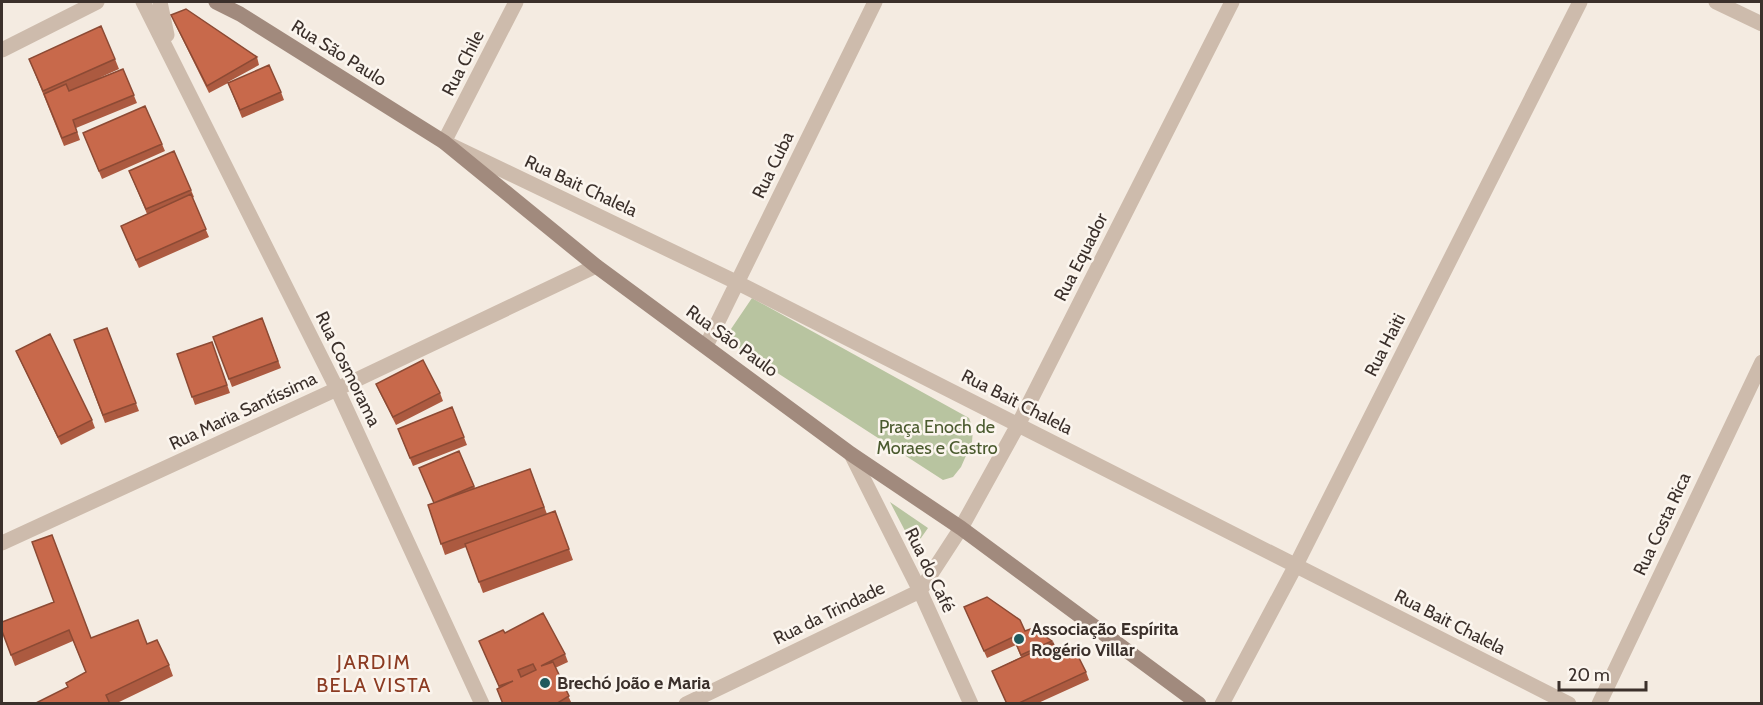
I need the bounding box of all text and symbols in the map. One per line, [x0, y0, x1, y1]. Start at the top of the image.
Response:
street label: Rua São Paulo [287, 15, 391, 91]
street label: Rua Chile [437, 26, 489, 100]
street label: Rua Cuba [747, 128, 799, 202]
street label: Rua Bait Chalela [521, 150, 641, 222]
street label: Rua Equador [1049, 209, 1113, 305]
street label: Rua São Paulo [682, 300, 782, 382]
street label: Rua Cosmorama [311, 308, 385, 430]
street label: Rua Haiti [1360, 310, 1410, 380]
street label: Rua Bait Chalela [958, 365, 1077, 440]
street label: Rua Maria Santíssima [166, 367, 321, 455]
park label: Praça Enoch de Moraes e Castro [876, 416, 998, 459]
street label: Rua Costa Rica [1629, 469, 1696, 579]
street label: Rua do Café [900, 524, 960, 616]
street label: Rua da Trindade [770, 577, 888, 649]
street label: Rua Bait Chalela [1391, 585, 1510, 660]
place label: Associação Espírita Rogério Villar [1031, 618, 1179, 661]
marker: Associação Espírita Rogério Villar [1012, 632, 1026, 646]
district label: JARDIM BELA VISTA [316, 650, 432, 697]
scale bar [1559, 654, 1646, 692]
text: 20 m [1568, 664, 1610, 686]
place label: Brechó João e Maria [557, 672, 710, 694]
marker: Brechó João e Maria [538, 676, 552, 690]

